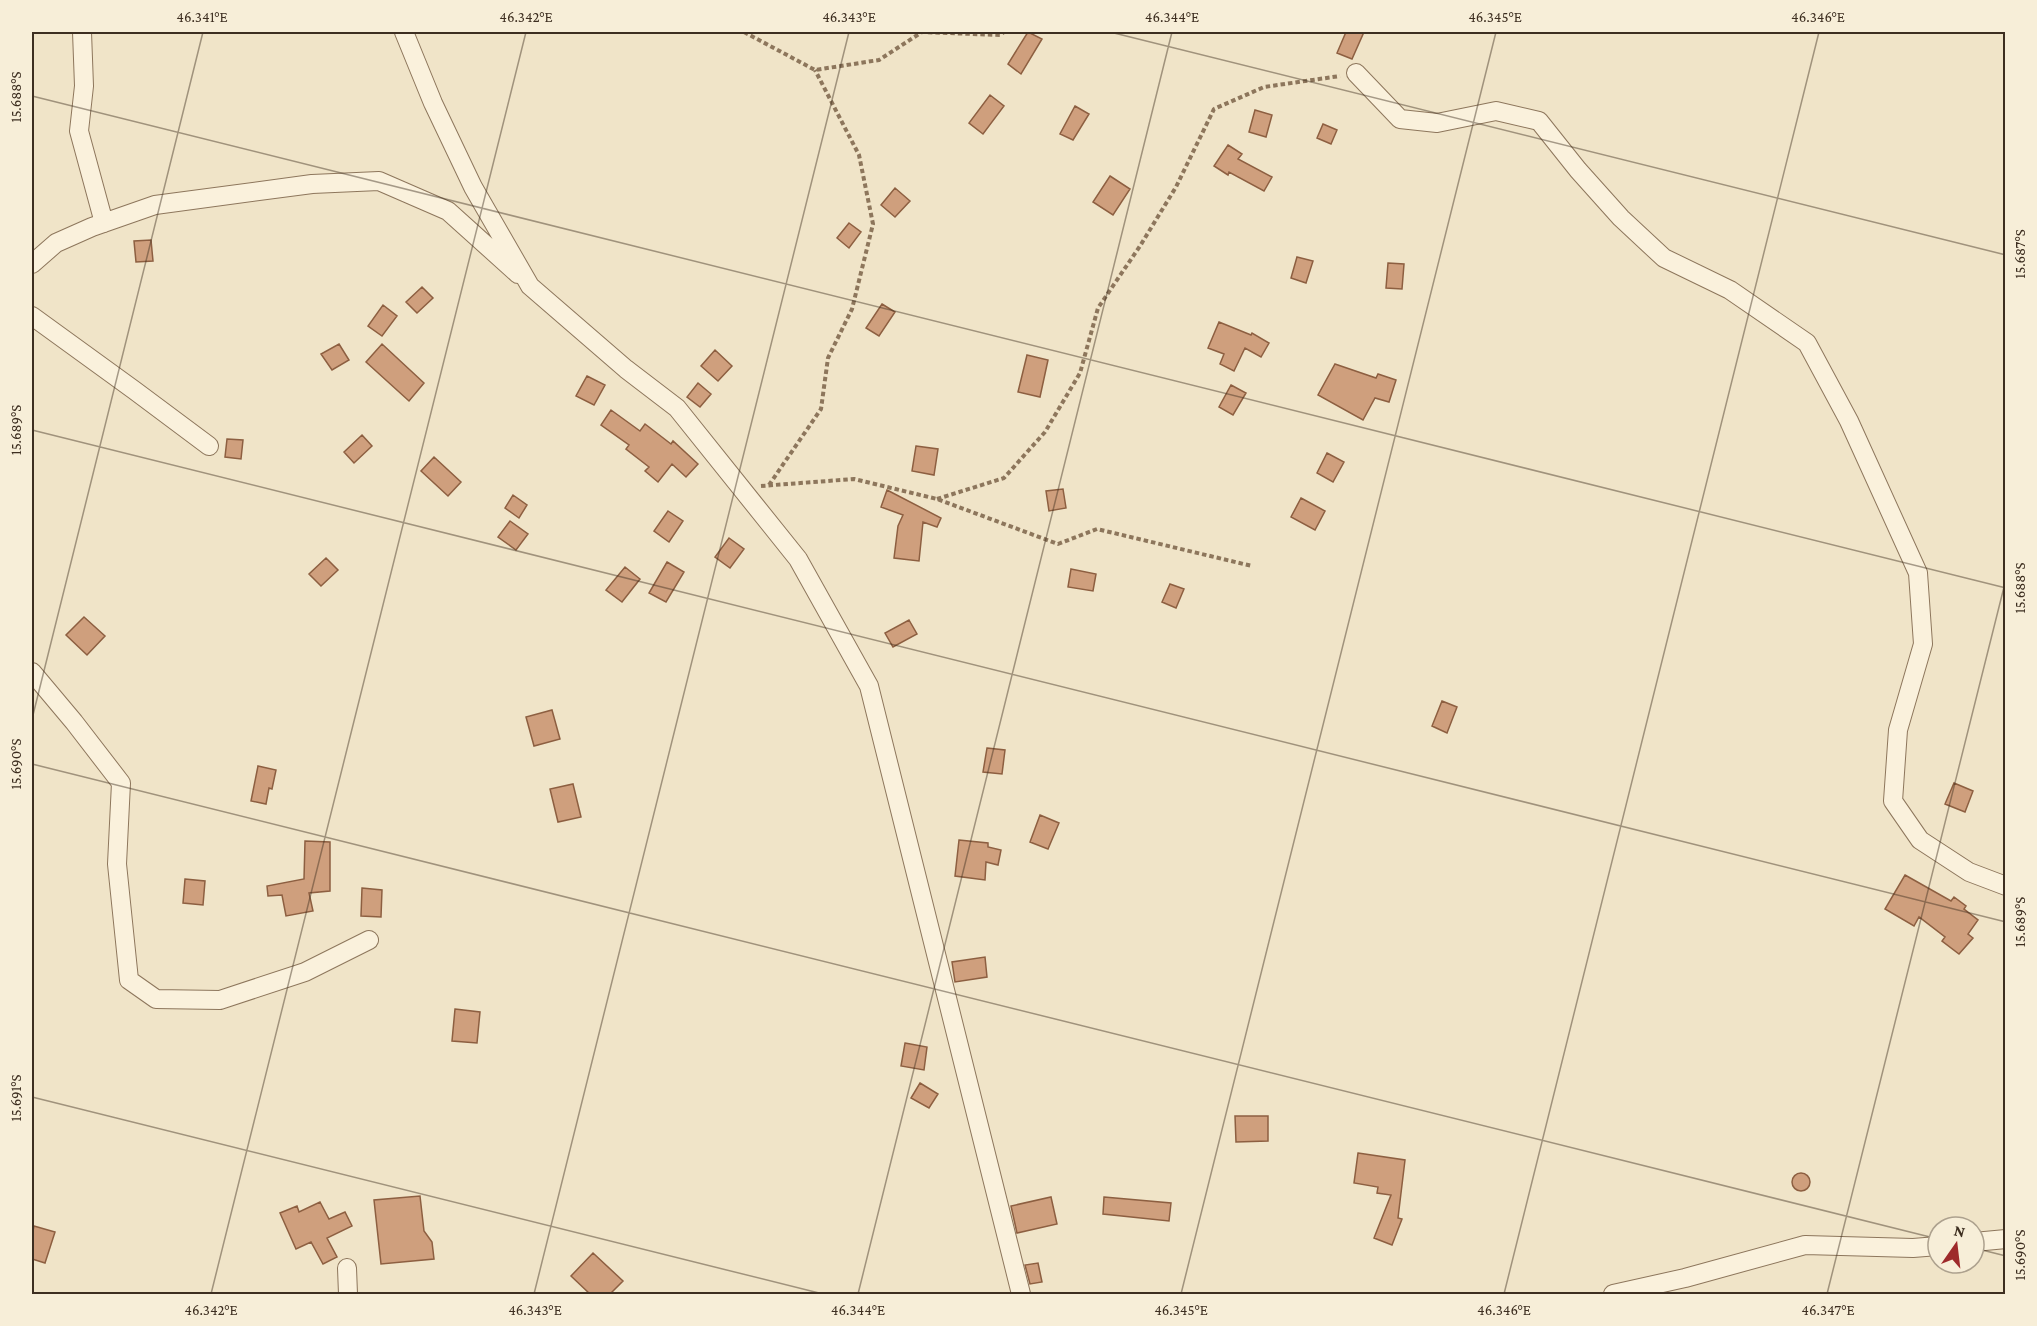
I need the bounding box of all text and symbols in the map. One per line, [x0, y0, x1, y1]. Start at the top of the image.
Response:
text: 46.341°E [176, 9, 228, 25]
text: 46.342°E [499, 9, 553, 25]
text: 46.343°E [822, 9, 876, 25]
text: 46.344°E [1145, 9, 1199, 25]
text: 46.345°E [1468, 9, 1522, 25]
text: 46.346°E [1791, 9, 1845, 25]
text: 15.688°S [8, 71, 24, 123]
text: 15.687°S [2012, 229, 2028, 279]
text: 15.689°S [8, 405, 24, 455]
text: 15.688°S [2012, 562, 2028, 614]
text: 15.690°S [8, 739, 24, 789]
text: 15.689°S [2012, 897, 2028, 947]
text: 15.691°S [8, 1075, 24, 1121]
north arrow [1926, 1215, 1986, 1275]
text: N [1952, 1221, 1967, 1241]
text: 15.690°S [2012, 1230, 2028, 1280]
text: 46.342°E [184, 1302, 238, 1318]
text: 46.343°E [508, 1302, 562, 1318]
text: 46.344°E [831, 1302, 885, 1318]
text: 46.345°E [1154, 1302, 1208, 1318]
text: 46.346°E [1477, 1302, 1531, 1318]
text: 46.347°E [1801, 1302, 1855, 1318]

